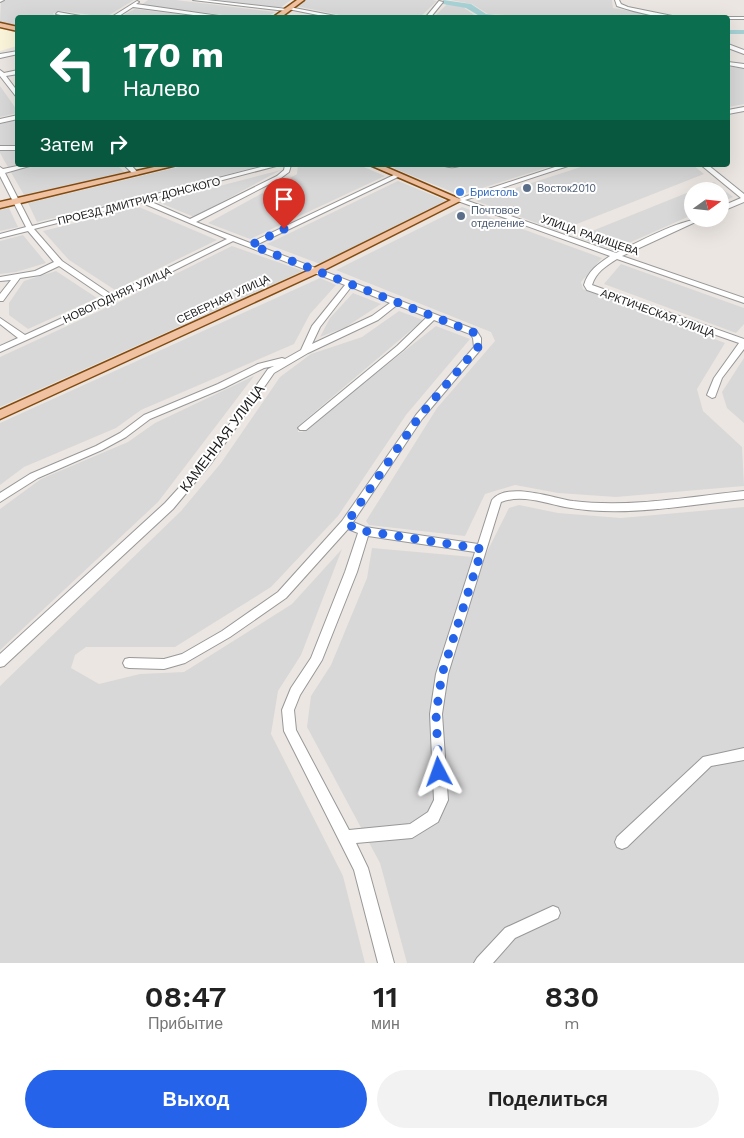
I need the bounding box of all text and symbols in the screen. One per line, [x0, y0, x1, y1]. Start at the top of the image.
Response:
text: 170 m [123, 34, 224, 76]
icon: left [40, 35, 105, 100]
text: Налево [123, 76, 200, 101]
icon: right [104, 130, 132, 158]
text: Затем [40, 133, 94, 156]
street label: ПРОЕЗД ДМИТРИЯ ДОНСКОГО [56, 175, 222, 228]
pin [263, 178, 305, 229]
marker: Восток2010 [521, 182, 533, 194]
place label: Восток2010 [537, 182, 596, 195]
north arrow [684, 182, 729, 228]
map controls [684, 182, 729, 227]
icon: arrive [270, 185, 298, 213]
marker: Бристоль [454, 186, 466, 198]
place label: Бристоль [470, 186, 518, 199]
place label: Почтовое отделение [471, 204, 525, 230]
marker: Почтовое отделение [455, 210, 467, 222]
street label: УЛИЦА РАДИЩЕВА [539, 213, 641, 259]
street label: НОВОГОДНЯЯ УЛИЦА [61, 264, 174, 326]
street label: СЕВЕРНАЯ УЛИЦА [174, 272, 273, 327]
street label: АРКТИЧЕСКАЯ УЛИЦА [599, 287, 718, 340]
street label: КАМЕННАЯ УЛИЦА [176, 381, 268, 495]
position arrow [412, 745, 464, 797]
text: 08:47 [145, 979, 227, 1014]
text: 11 [373, 979, 398, 1014]
text: 830 [544, 979, 599, 1014]
text: Прибытие [148, 1014, 223, 1033]
text: мин [371, 1014, 400, 1033]
text: m [564, 1014, 580, 1033]
button: Выход [25, 1070, 367, 1128]
button: Поделиться [377, 1070, 719, 1128]

